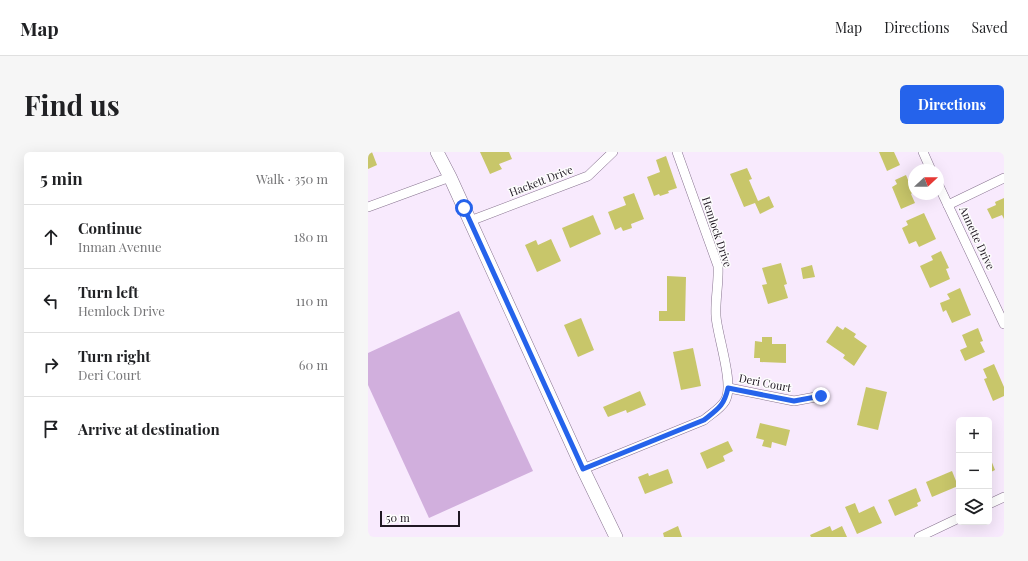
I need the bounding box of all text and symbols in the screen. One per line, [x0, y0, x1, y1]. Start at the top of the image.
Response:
text: Map [20, 15, 59, 41]
text: Map [835, 18, 862, 37]
text: Directions [884, 18, 950, 37]
text: Saved [972, 18, 1008, 37]
button: Directions [900, 85, 1004, 124]
text: Find us [24, 86, 120, 123]
street label: Hackett Drive [507, 161, 575, 200]
north arrow [908, 164, 944, 200]
text: 5 min [40, 167, 83, 189]
text: Walk · 350 m [256, 170, 328, 187]
street label: Hemlock Drive [699, 195, 736, 269]
route start [455, 199, 473, 217]
street label: Annette Drive [956, 203, 999, 272]
text: Continue [78, 218, 142, 238]
icon: ahead [40, 226, 62, 248]
text: 180 m [294, 228, 328, 245]
text: Inman Avenue [78, 238, 162, 255]
text: Turn left [78, 282, 139, 302]
icon: left [40, 290, 62, 312]
text: 110 m [296, 292, 328, 309]
text: Hemlock Drive [78, 302, 165, 319]
text: Turn right [78, 346, 151, 366]
icon: right [40, 354, 62, 376]
text: 60 m [299, 356, 328, 373]
text: Deri Court [78, 366, 141, 383]
street label: Deri Court [738, 370, 793, 395]
route end [812, 387, 830, 405]
map controls [956, 417, 992, 525]
button: + [956, 417, 992, 453]
icon: arrive [40, 418, 62, 440]
text: Arrive at destination [78, 419, 220, 439]
button: − [956, 453, 992, 489]
button: layers [956, 489, 992, 525]
scale bar [380, 509, 460, 528]
text: 50 m [386, 510, 410, 525]

